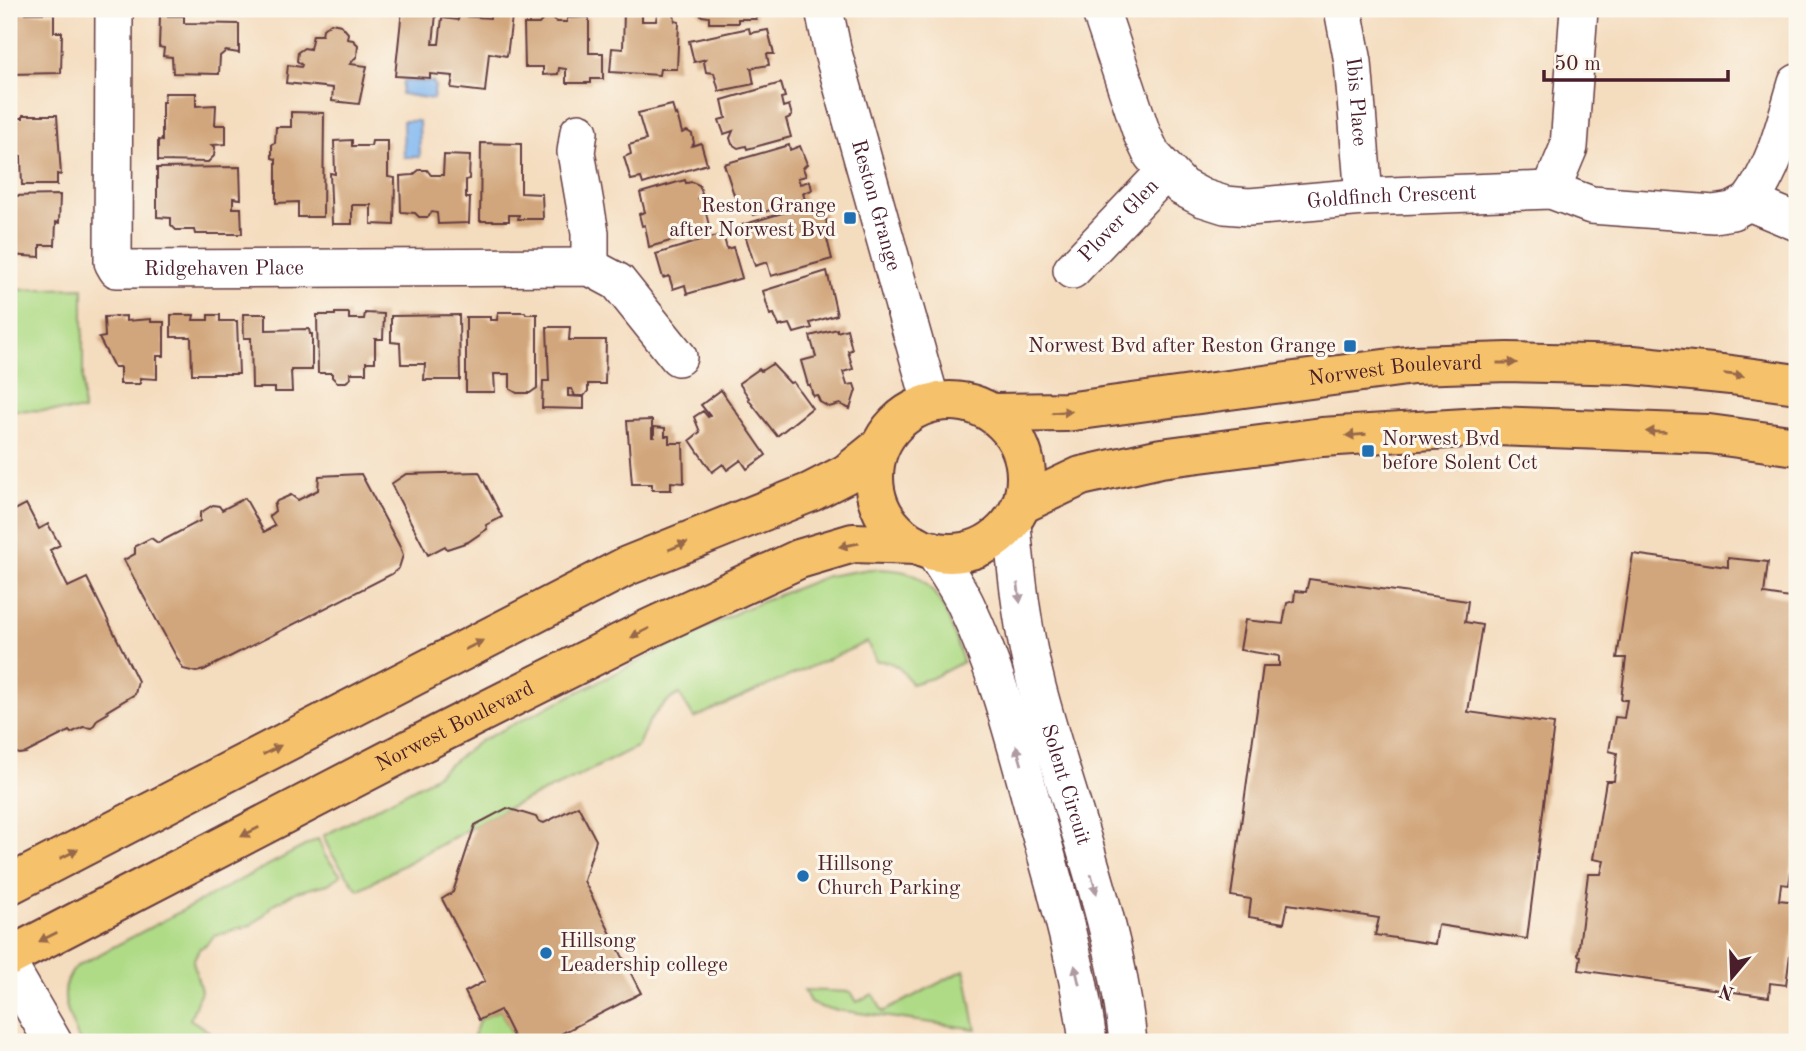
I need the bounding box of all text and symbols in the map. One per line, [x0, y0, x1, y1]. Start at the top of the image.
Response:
scale bar [1544, 38, 1727, 82]
text: 50 m [1554, 54, 1601, 75]
street label: Ibis Place [1342, 56, 1370, 147]
street label: Reston Grange [847, 137, 904, 273]
street label: Plover Glen [1075, 175, 1163, 266]
street label: Goldfinch Crescent [1306, 182, 1477, 212]
place label: Reston Grange after Norwest Bvd [669, 196, 836, 241]
marker: Reston Grange after Norwest Bvd [842, 210, 858, 226]
street label: Ridgehaven Place [144, 258, 304, 279]
place label: Norwest Bvd after Reston Grange [1028, 336, 1336, 357]
marker: Norwest Bvd after Reston Grange [1342, 338, 1358, 354]
street label: Norwest Boulevard [1307, 352, 1482, 390]
one-way arrow [1496, 357, 1518, 369]
one-way arrow [1723, 370, 1745, 381]
one-way arrow [1051, 406, 1073, 417]
one-way arrow [1645, 426, 1667, 437]
one-way arrow [1345, 429, 1367, 440]
place label: Norwest Bvd before Solent Cct [1382, 429, 1538, 474]
marker: Norwest Bvd before Solent Cct [1360, 443, 1376, 459]
one-way arrow [668, 540, 689, 551]
one-way arrow [838, 540, 860, 551]
one-way arrow [1014, 582, 1025, 604]
one-way arrow [630, 627, 650, 639]
one-way arrow [464, 640, 484, 651]
street label: Norwest Boulevard [372, 678, 537, 775]
street label: Solent Circuit [1037, 722, 1094, 848]
one-way arrow [262, 744, 282, 755]
one-way arrow [1013, 744, 1023, 765]
one-way arrow [240, 827, 260, 838]
one-way arrow [60, 848, 80, 860]
place label: Hillsong Church Parking [817, 854, 961, 899]
marker: Hillsong Church Parking [795, 868, 811, 884]
one-way arrow [1090, 873, 1100, 894]
one-way arrow [38, 931, 58, 943]
place label: Hillsong Leadership college [560, 931, 728, 976]
north arrow [1698, 942, 1768, 1012]
marker: Hillsong Leadership college [538, 945, 554, 961]
one-way arrow [1071, 964, 1082, 986]
text: N [1717, 979, 1737, 1002]

